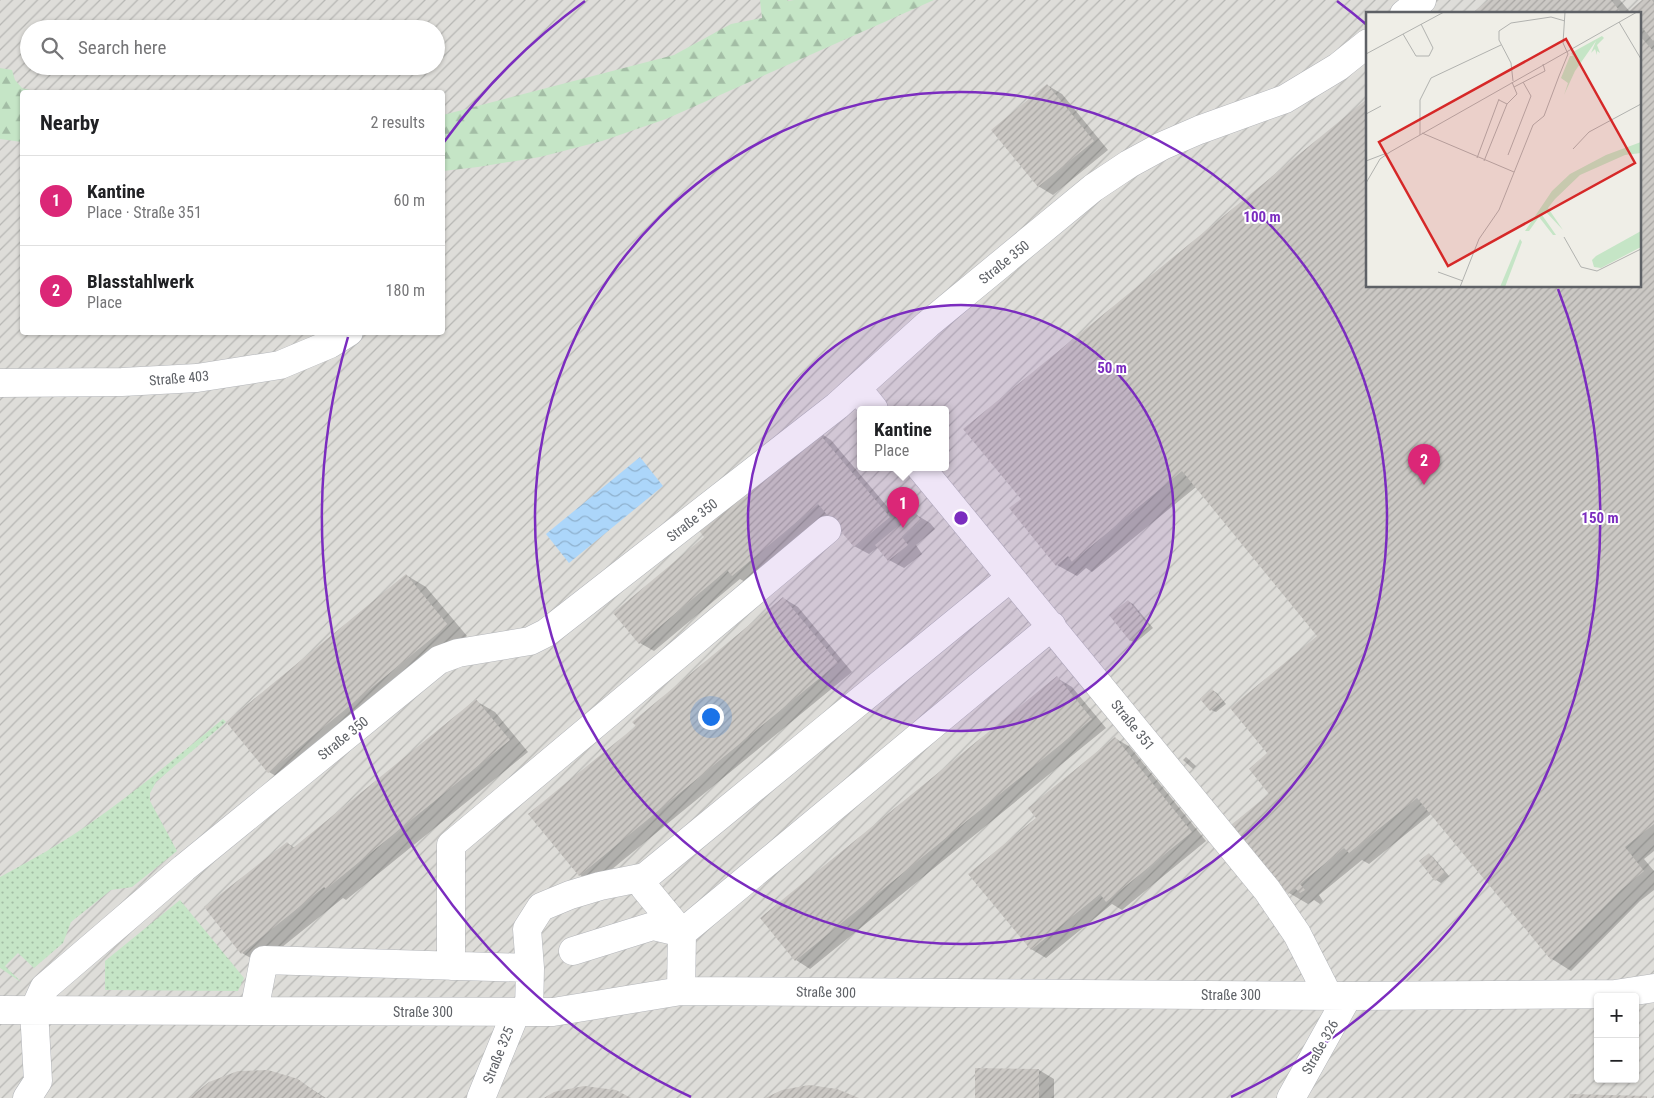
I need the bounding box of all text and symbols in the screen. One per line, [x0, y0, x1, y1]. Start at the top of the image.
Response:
inset map [1366, 12, 1642, 288]
search box [20, 20, 445, 75]
icon: search [38, 34, 66, 62]
text: Search here [78, 36, 166, 59]
text: Nearby [40, 111, 99, 135]
text: 2 results [370, 113, 425, 132]
text: Kantine [87, 180, 145, 203]
text: 1 [52, 191, 60, 210]
text: 60 m [393, 191, 425, 210]
text: Place · Straße 351 [87, 203, 202, 222]
text: 100 m [1243, 208, 1281, 226]
street label: Straße 350 [976, 237, 1032, 287]
text: Blasstahlwerk [87, 270, 194, 293]
text: 2 [52, 281, 60, 300]
text: 180 m [386, 281, 425, 300]
text: Place [87, 293, 122, 312]
text: 50 m [1097, 359, 1127, 377]
street label: Straße 403 [148, 367, 210, 389]
popup [857, 406, 949, 471]
text: Kantine [874, 418, 932, 441]
text: Place [874, 441, 909, 460]
pin: 2 [1408, 444, 1440, 485]
pin: 1 [887, 487, 919, 528]
street label: Straße 350 [663, 495, 721, 545]
centre of rings [952, 509, 970, 527]
text: 150 m [1581, 509, 1619, 527]
street label: Straße 351 [1108, 697, 1158, 753]
your location [698, 704, 724, 730]
street label: Straße 350 [315, 713, 371, 763]
street label: Straße 300 [796, 983, 856, 1001]
street label: Straße 300 [1201, 987, 1261, 1003]
map controls [1594, 993, 1639, 1083]
button: + [1594, 993, 1639, 1038]
street label: Straße 300 [393, 1004, 453, 1020]
street label: Straße 326 [1298, 1017, 1342, 1077]
street label: Straße 325 [479, 1024, 517, 1086]
button: − [1594, 1038, 1639, 1083]

